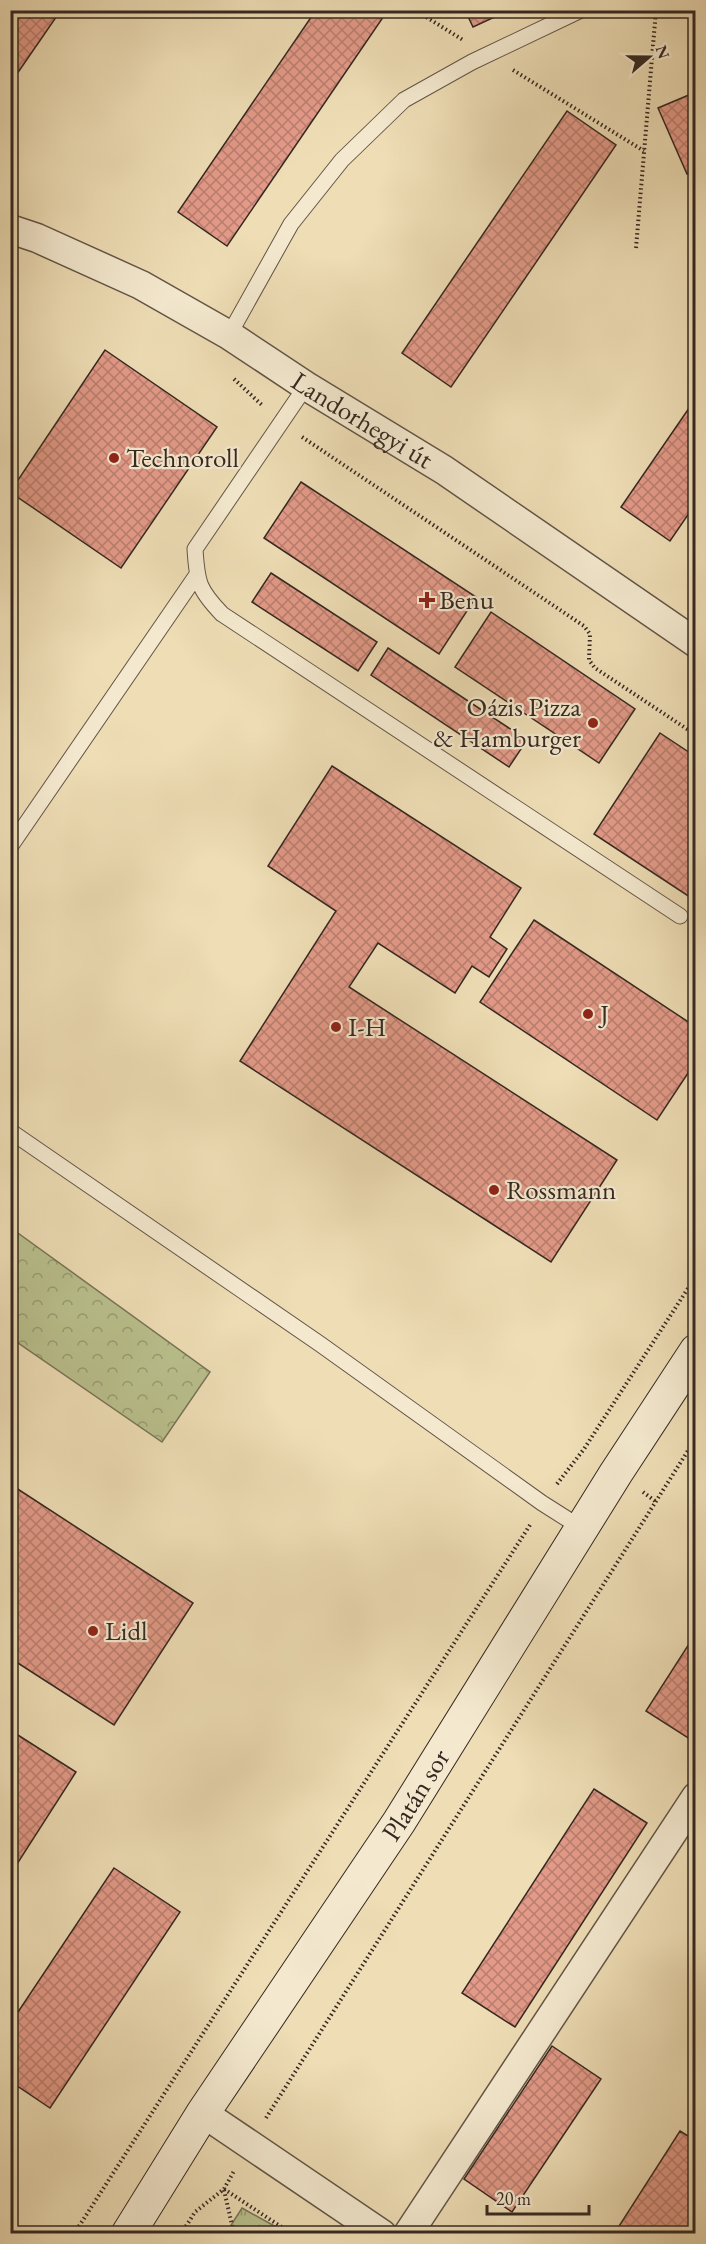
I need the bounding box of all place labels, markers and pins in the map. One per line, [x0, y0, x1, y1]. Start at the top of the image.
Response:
place label: Technoroll [126, 440, 239, 475]
marker: Technoroll [107, 451, 121, 465]
place label: Benu [439, 582, 494, 617]
marker: Benu [420, 593, 434, 607]
place label: Oázis Pizza & Hamburger [433, 689, 581, 755]
marker: Oázis Pizza & Hamburger [586, 716, 600, 730]
place label: J [598, 996, 609, 1031]
marker: J [581, 1007, 595, 1021]
place label: I-H [348, 1009, 386, 1044]
marker: I-H [329, 1020, 343, 1034]
place label: Rossmann [506, 1172, 616, 1207]
marker: Rossmann [487, 1183, 501, 1197]
place label: Lidl [105, 1613, 148, 1648]
marker: Lidl [86, 1624, 100, 1638]

